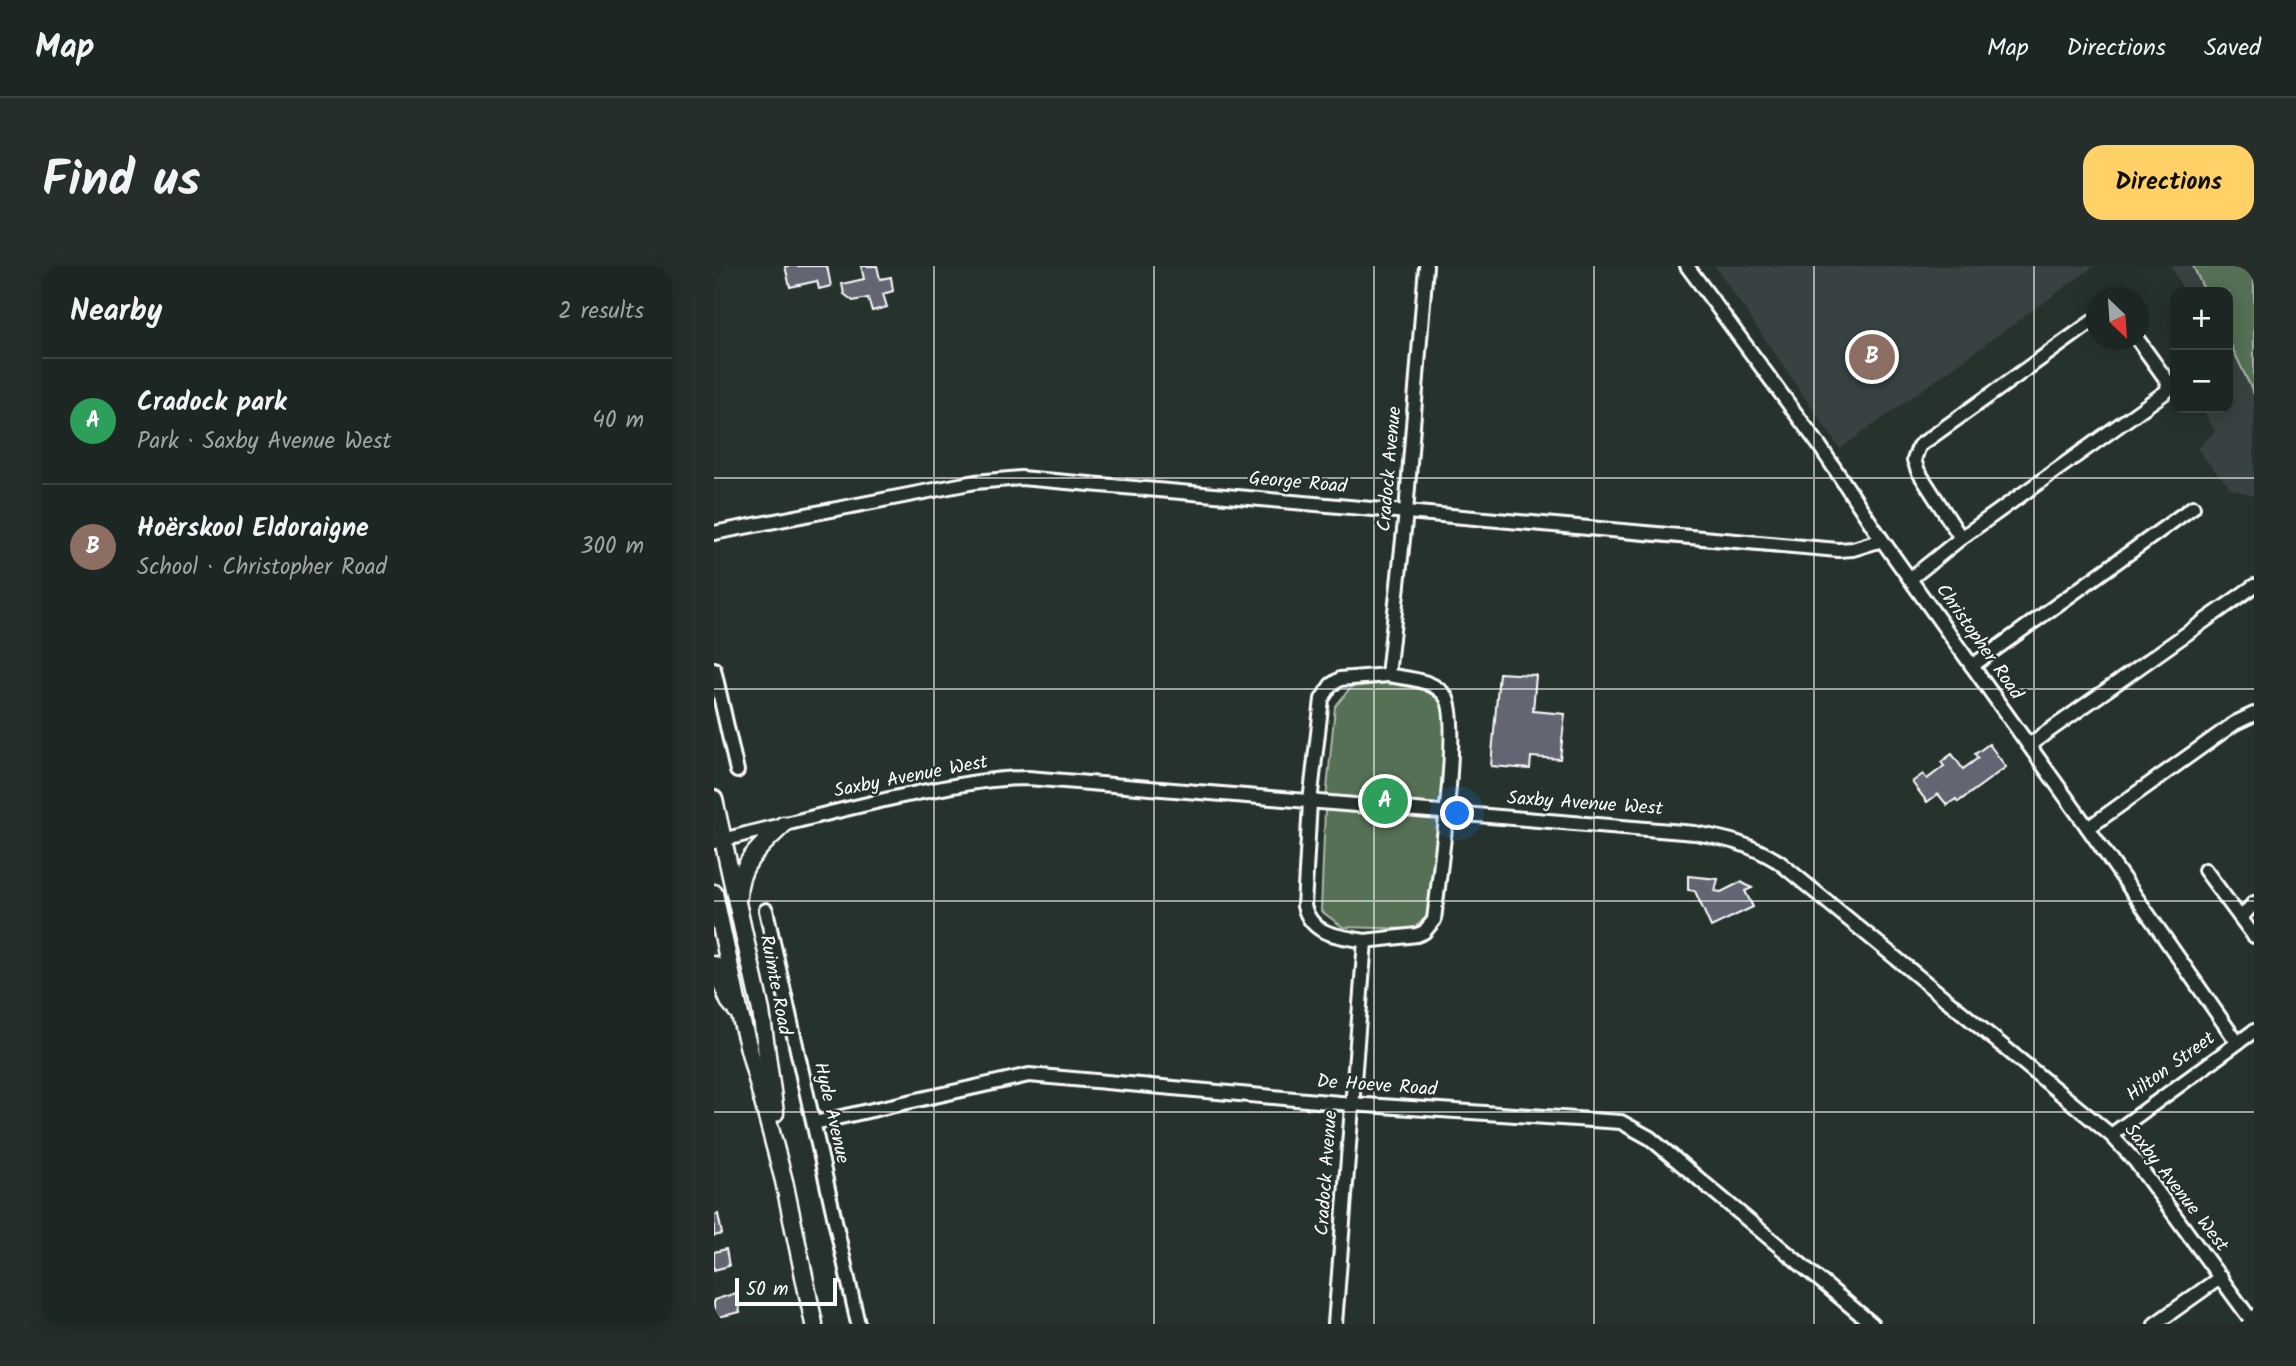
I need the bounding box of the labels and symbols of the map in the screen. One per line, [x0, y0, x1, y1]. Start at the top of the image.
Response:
north arrow [2086, 287, 2149, 350]
pin: B [1849, 331, 1895, 383]
street label: Cradock Avenue [1370, 405, 1410, 533]
street label: George Road [1248, 464, 1349, 502]
street label: Christopher Road [1928, 578, 2031, 707]
street label: Saxby Avenue West [832, 747, 991, 807]
pin: A [1362, 775, 1408, 827]
street label: Saxby Avenue West [1506, 784, 1665, 824]
your location [1440, 796, 1474, 830]
street label: Ruimte Road [751, 932, 800, 1038]
street label: Hilton Street [2120, 1024, 2222, 1110]
street label: Hyde Avenue [805, 1059, 857, 1167]
street label: De Hoeve Road [1316, 1067, 1439, 1105]
street label: Cradock Avenue [1308, 1109, 1346, 1237]
street label: Saxby Avenue West [2116, 1117, 2236, 1259]
scale bar [735, 1275, 836, 1307]

